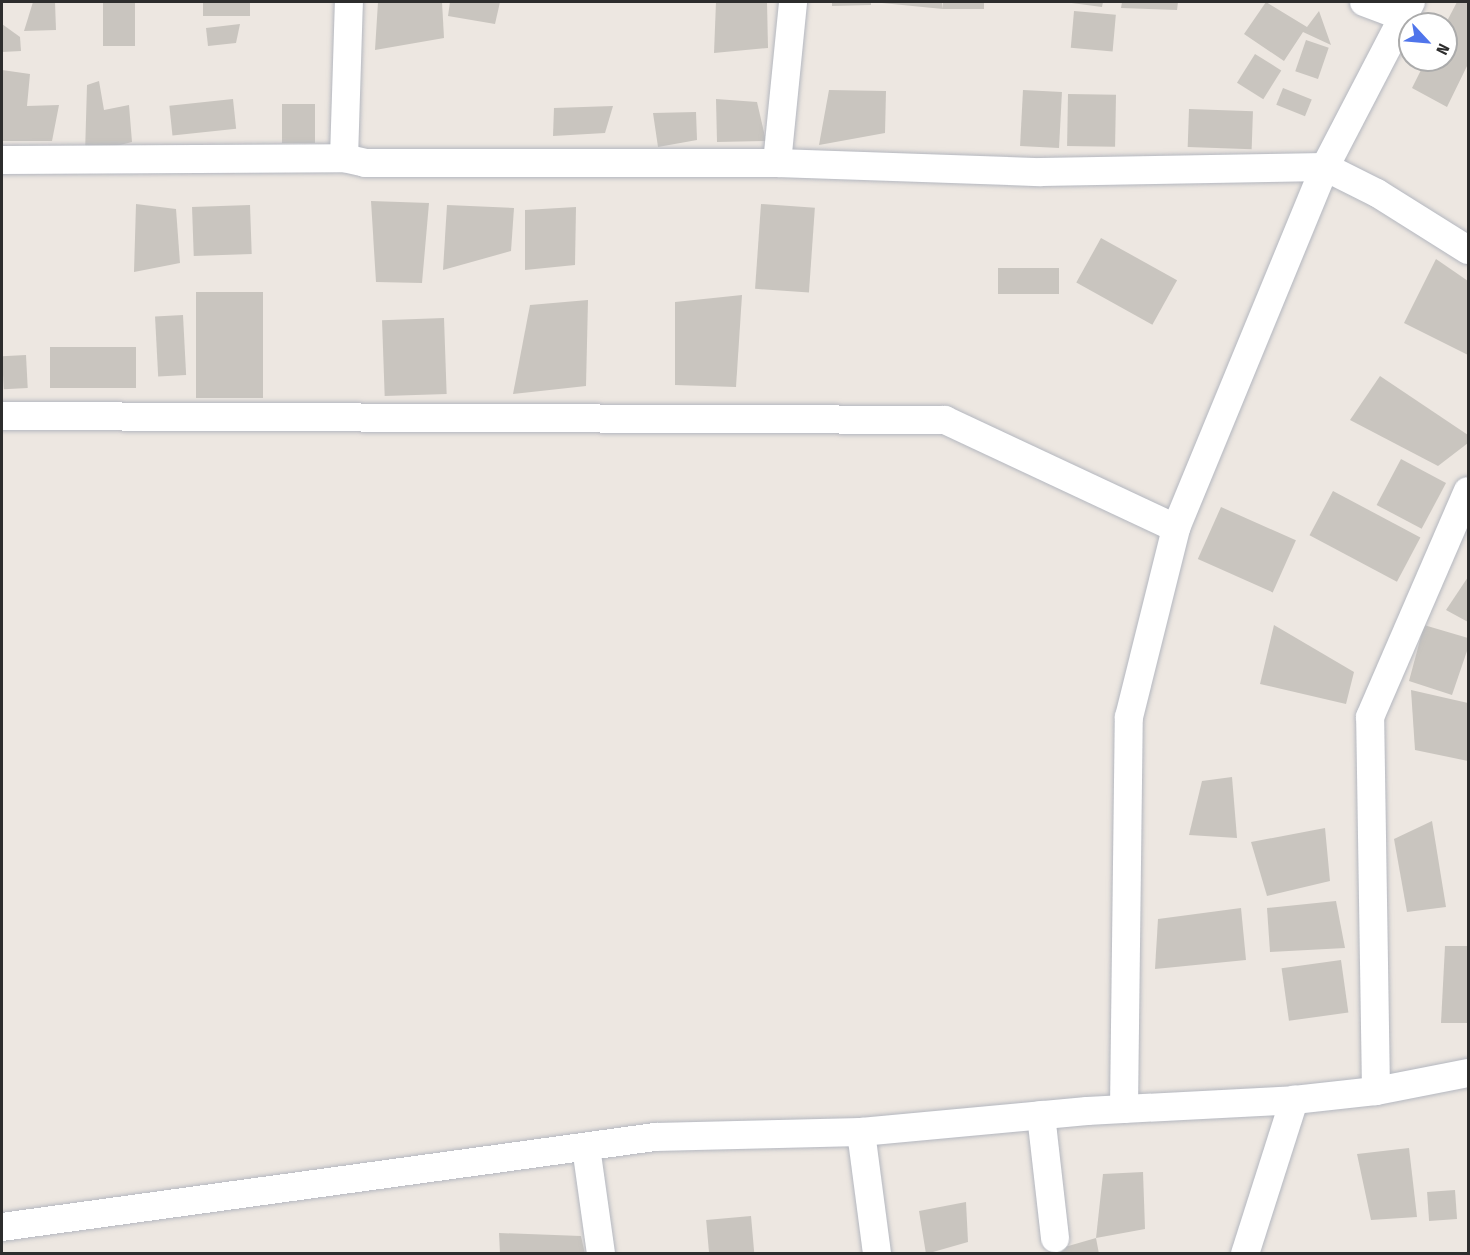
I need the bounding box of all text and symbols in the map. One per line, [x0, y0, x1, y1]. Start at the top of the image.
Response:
north arrow [1398, 12, 1458, 72]
text: N [1432, 41, 1453, 58]

